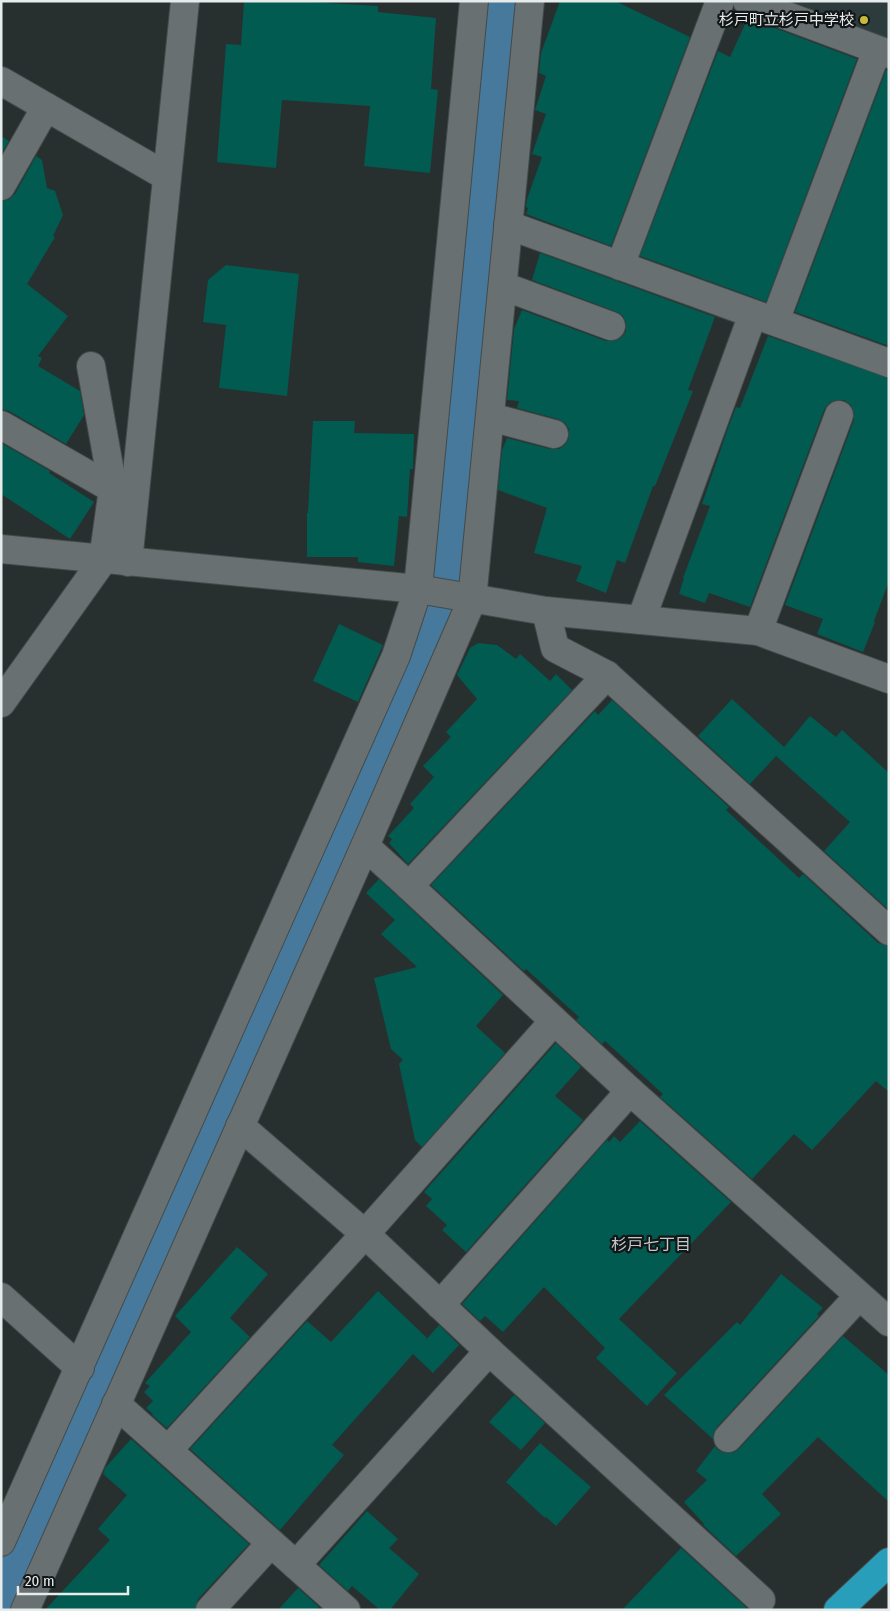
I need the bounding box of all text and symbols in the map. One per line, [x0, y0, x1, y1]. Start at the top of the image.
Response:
place label: 杉戸町立杉戸中学校 [719, 11, 854, 29]
marker: 杉戸町立杉戸中学校 [858, 14, 870, 26]
district label: 杉戸七丁目 [611, 1235, 691, 1254]
scale bar [18, 1564, 128, 1596]
text: 20 m [25, 1572, 55, 1590]

